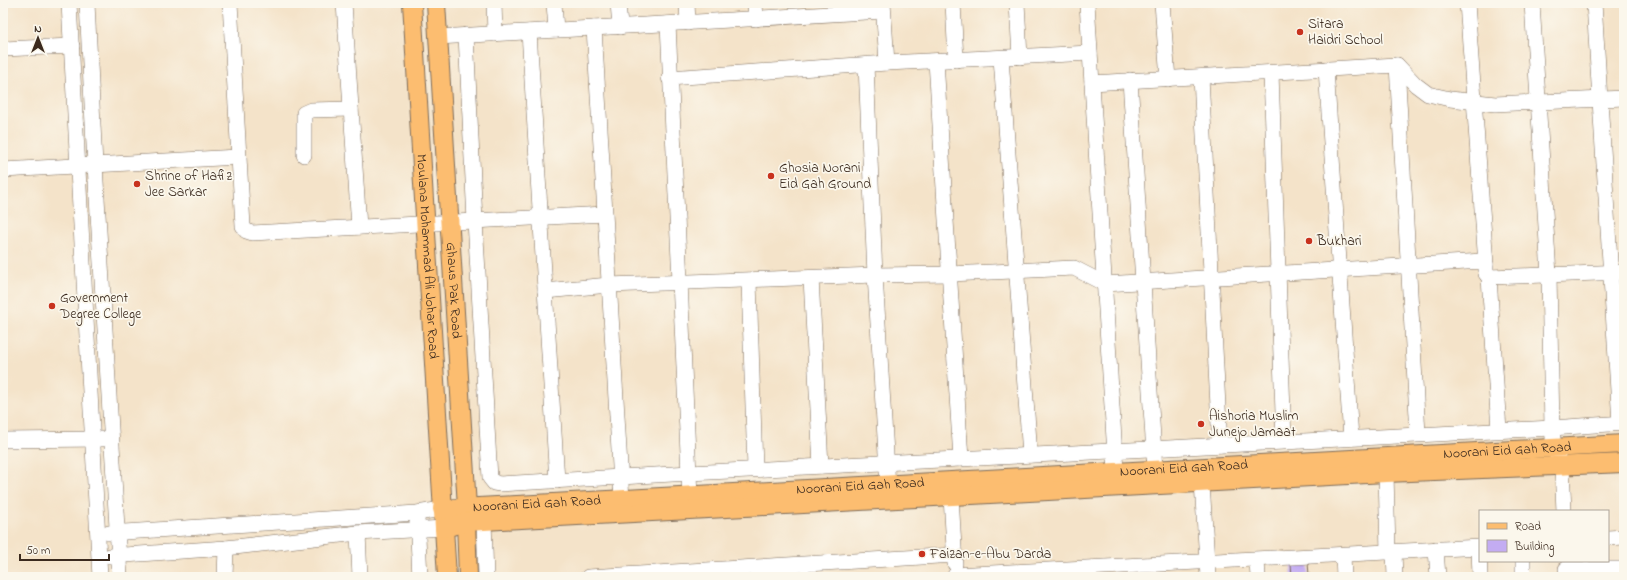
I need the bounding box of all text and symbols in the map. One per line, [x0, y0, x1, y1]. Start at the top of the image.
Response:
place label: Sitara Haidri School [1308, 14, 1383, 51]
north arrow [18, 18, 58, 58]
text: N [34, 21, 42, 37]
marker: Sitara Haidri School [1295, 27, 1305, 37]
street label: Moulana Mohammad Ali Johar Road [411, 153, 444, 360]
place label: Ghosia Norani Eid Gah Ground [779, 158, 871, 195]
place label: Shrine of Hafiz Jee Sarkar [145, 166, 232, 203]
marker: Ghosia Norani Eid Gah Ground [766, 171, 776, 181]
marker: Shrine of Hafiz Jee Sarkar [132, 179, 142, 189]
place label: Bukhari [1316, 231, 1362, 252]
marker: Bukhari [1304, 236, 1314, 246]
street label: Ghaus Pak Road [440, 242, 467, 339]
place label: Government Degree College [59, 288, 142, 326]
marker: Government Degree College [47, 301, 57, 311]
place label: Aishoria Muslim Junejo Jamaat [1209, 406, 1299, 443]
marker: Aishoria Muslim Junejo Jamaat [1196, 419, 1206, 429]
street label: Noorani Eid Gah Road [1443, 436, 1572, 464]
street label: Noorani Eid Gah Road [1119, 454, 1249, 482]
street label: Noorani Eid Gah Road [796, 472, 925, 500]
street label: Noorani Eid Gah Road [472, 490, 602, 518]
legend [1479, 510, 1609, 562]
text: Road [1515, 518, 1541, 536]
scale bar [20, 536, 109, 562]
text: Building [1514, 538, 1554, 557]
text: 50 m [26, 542, 50, 560]
place label: Faizan-e-Abu Darda [929, 544, 1051, 565]
marker: Faizan-e-Abu Darda [917, 549, 927, 559]

